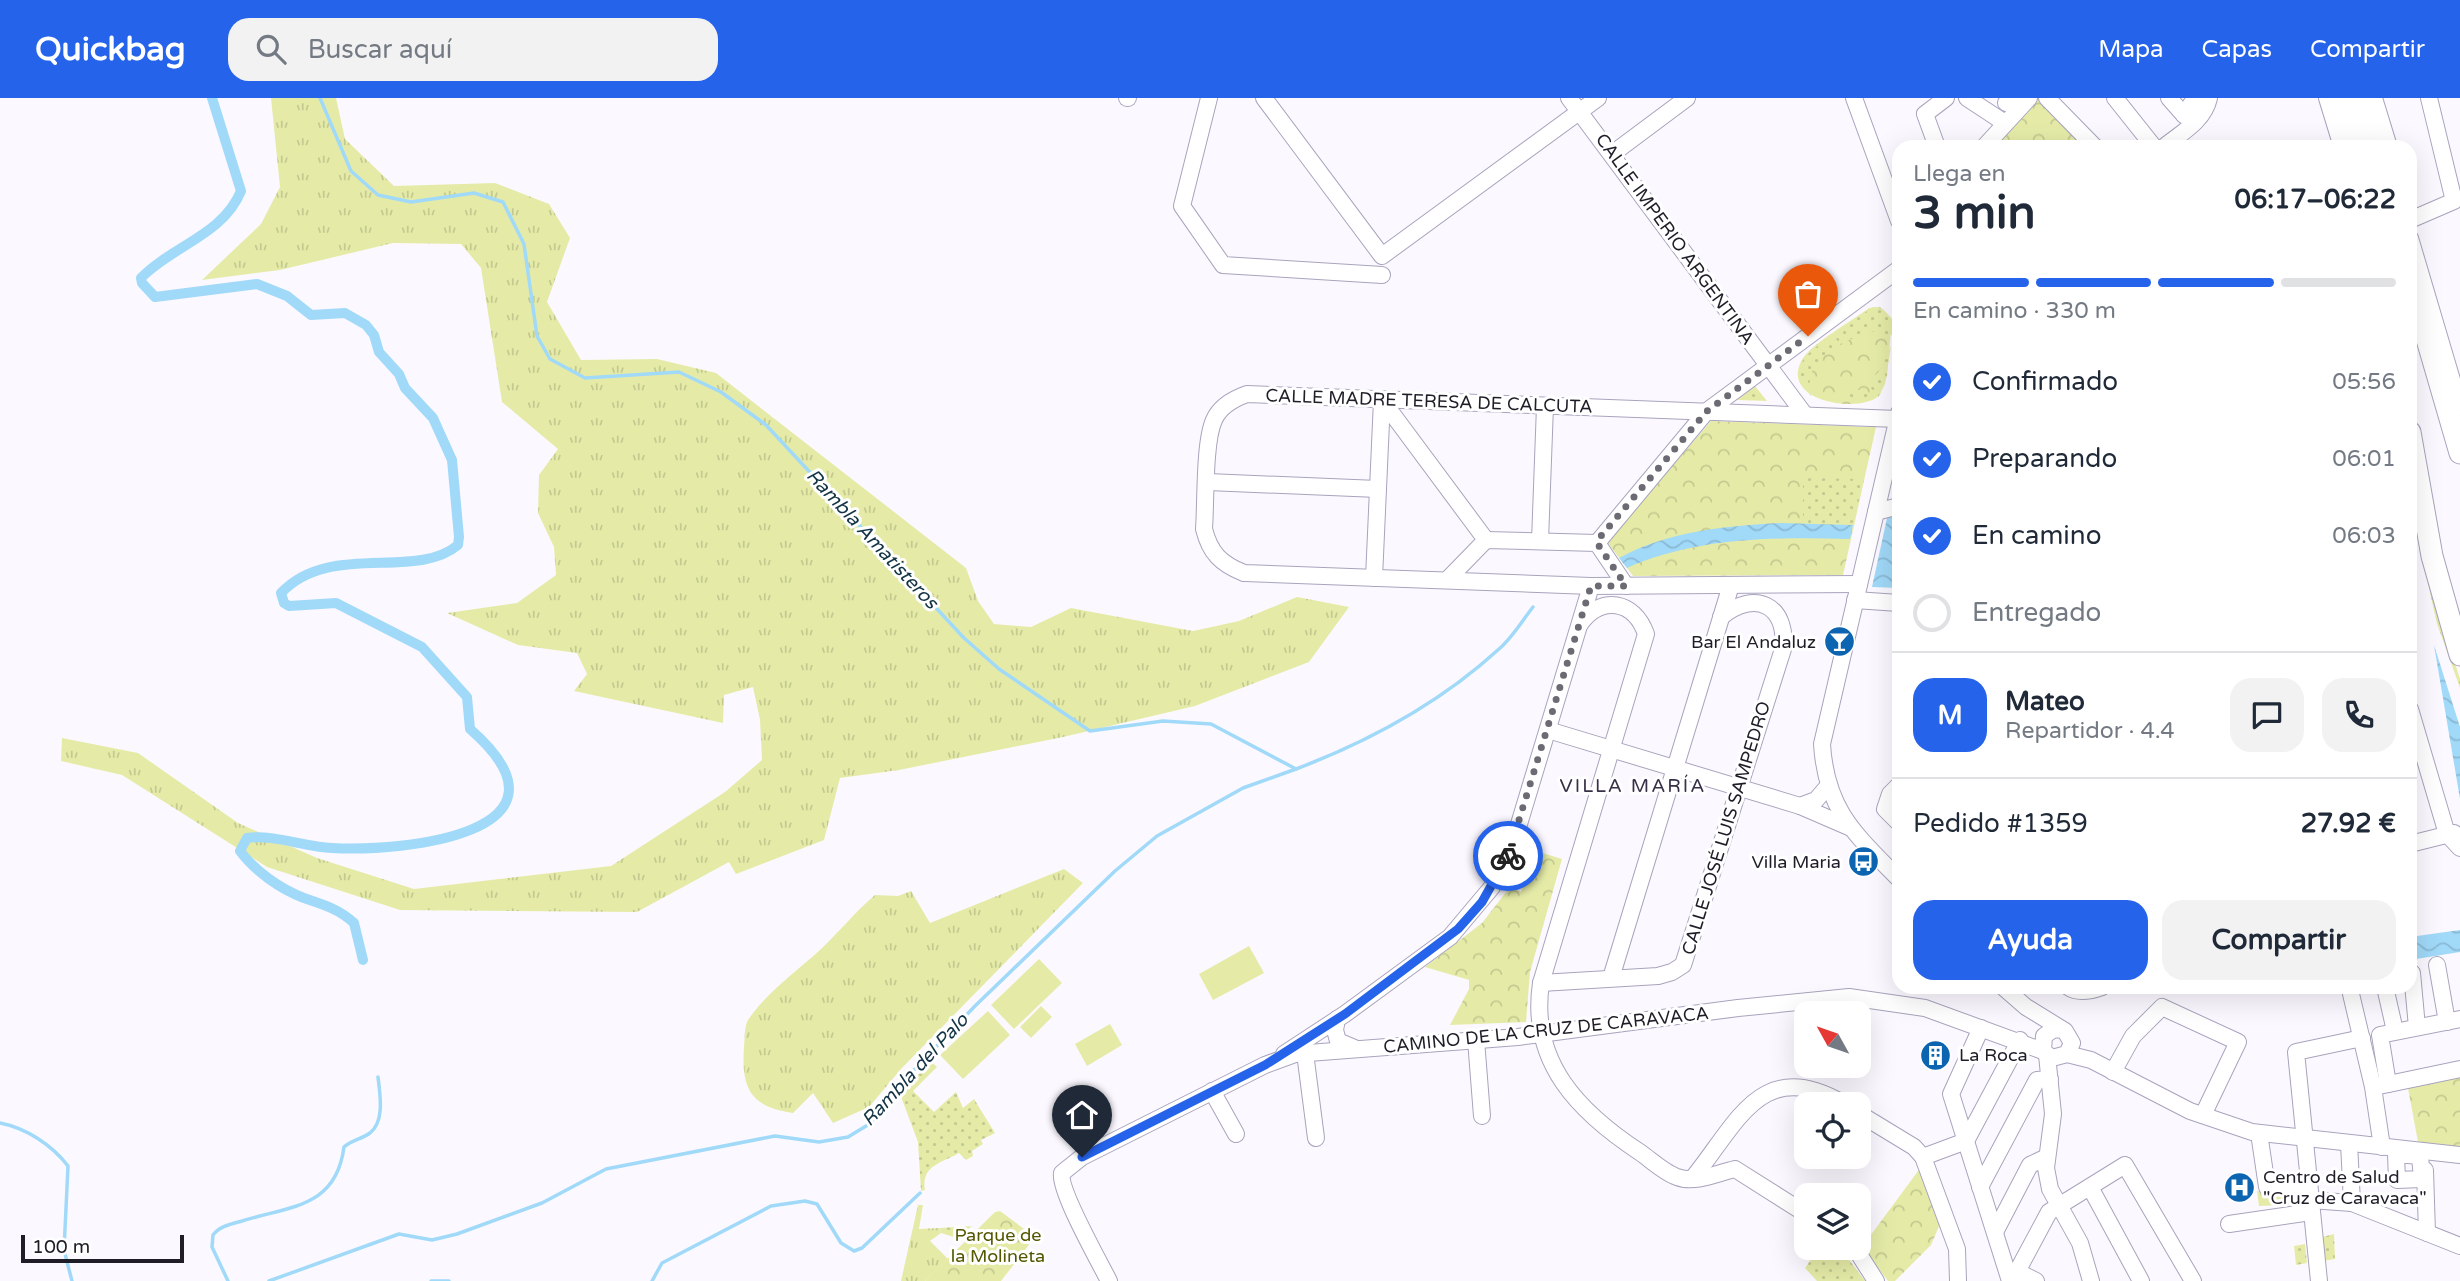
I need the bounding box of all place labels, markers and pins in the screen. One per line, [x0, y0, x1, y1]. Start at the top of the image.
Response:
pin [1778, 264, 1838, 336]
bar icon: Bar El Andaluz [1822, 625, 1856, 659]
place label: Bar El Andaluz [1691, 631, 1816, 653]
bus stop icon: Villa Maria [1847, 845, 1881, 879]
place label: Villa Maria [1751, 851, 1841, 873]
building icon: La Roca [1919, 1038, 1953, 1072]
place label: La Roca [1959, 1044, 2028, 1066]
pin [1052, 1085, 1112, 1157]
place label: Centro de Salud "Cruz de Caravaca" [2263, 1166, 2427, 1209]
hospital icon: Centro de Salud "Cruz de Caravaca" [2223, 1170, 2257, 1204]

